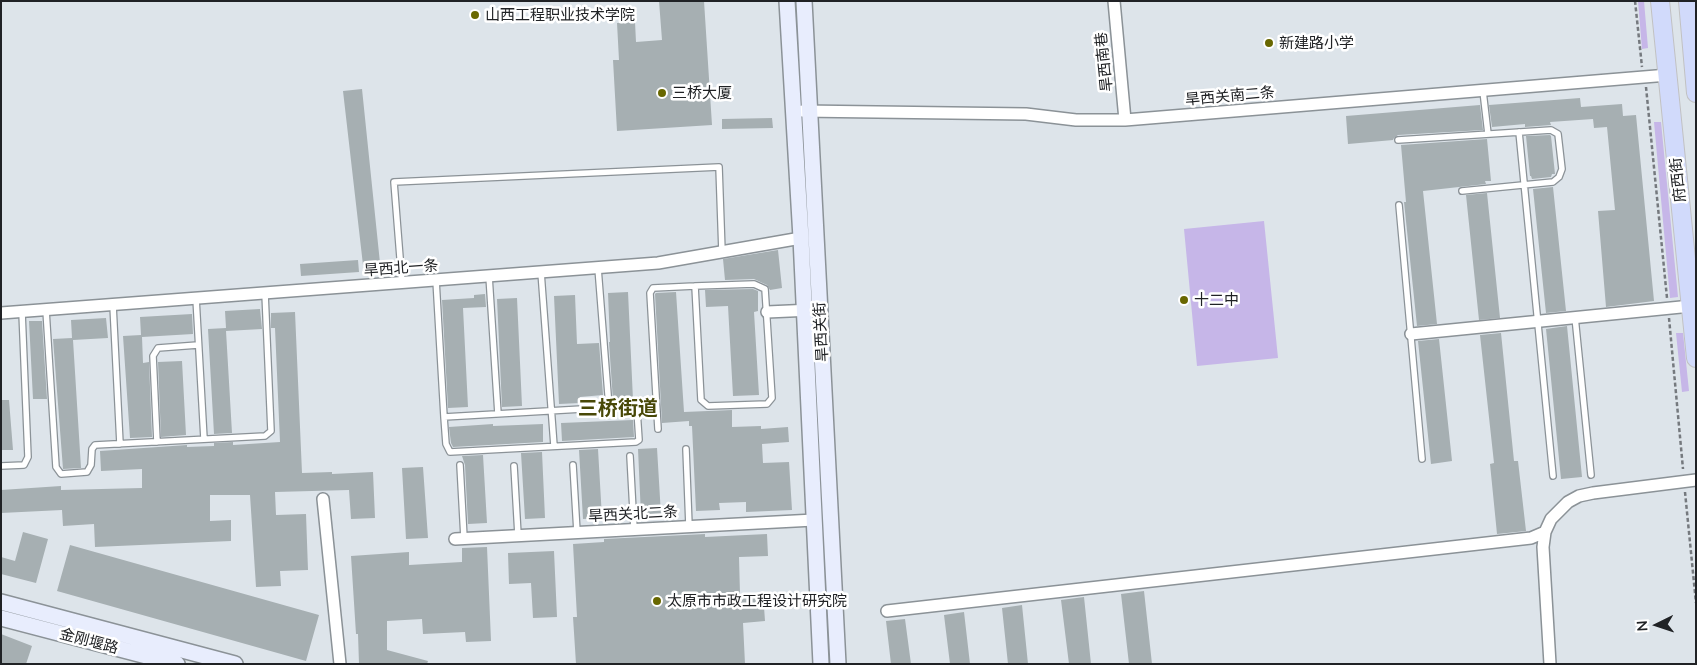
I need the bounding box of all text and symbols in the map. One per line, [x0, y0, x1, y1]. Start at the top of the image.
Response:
place label: 山西工程职业技术学院 [485, 6, 635, 24]
marker: 山西工程职业技术学院 [469, 9, 481, 21]
street label: 旱西南巷 [1092, 31, 1116, 93]
place label: 新建路小学 [1279, 34, 1354, 52]
marker: 新建路小学 [1263, 37, 1275, 49]
street label: 旱西关南二条 [1184, 83, 1276, 109]
place label: 三桥大厦 [672, 84, 732, 102]
marker: 三桥大厦 [656, 87, 668, 99]
street label: 府西街 [1667, 157, 1689, 203]
street label: 旱西北一条 [363, 256, 439, 280]
place label: 十二中 [1194, 291, 1239, 309]
marker: 十二中 [1178, 294, 1190, 306]
street label: 旱西关街 [810, 302, 832, 362]
district label: 三桥街道 [578, 397, 658, 421]
street label: 旱西关北二条 [588, 503, 678, 525]
place label: 太原市市政工程设计研究院 [667, 592, 847, 610]
marker: 太原市市政工程设计研究院 [651, 595, 663, 607]
north arrow [1632, 600, 1682, 650]
text: N [1633, 620, 1650, 632]
street label: 金刚堰路 [58, 625, 120, 657]

